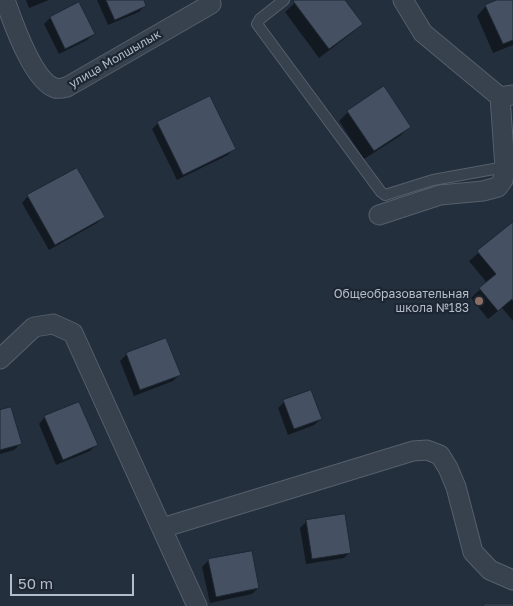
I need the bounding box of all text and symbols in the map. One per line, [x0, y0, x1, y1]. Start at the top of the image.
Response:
street label: улица Молшылык [66, 27, 164, 91]
place label: Общеобразовательная школа №183 [334, 287, 469, 315]
marker: Общеобразовательная школа №183 [473, 295, 485, 307]
scale bar [12, 564, 136, 596]
text: 50 m [18, 574, 53, 592]

